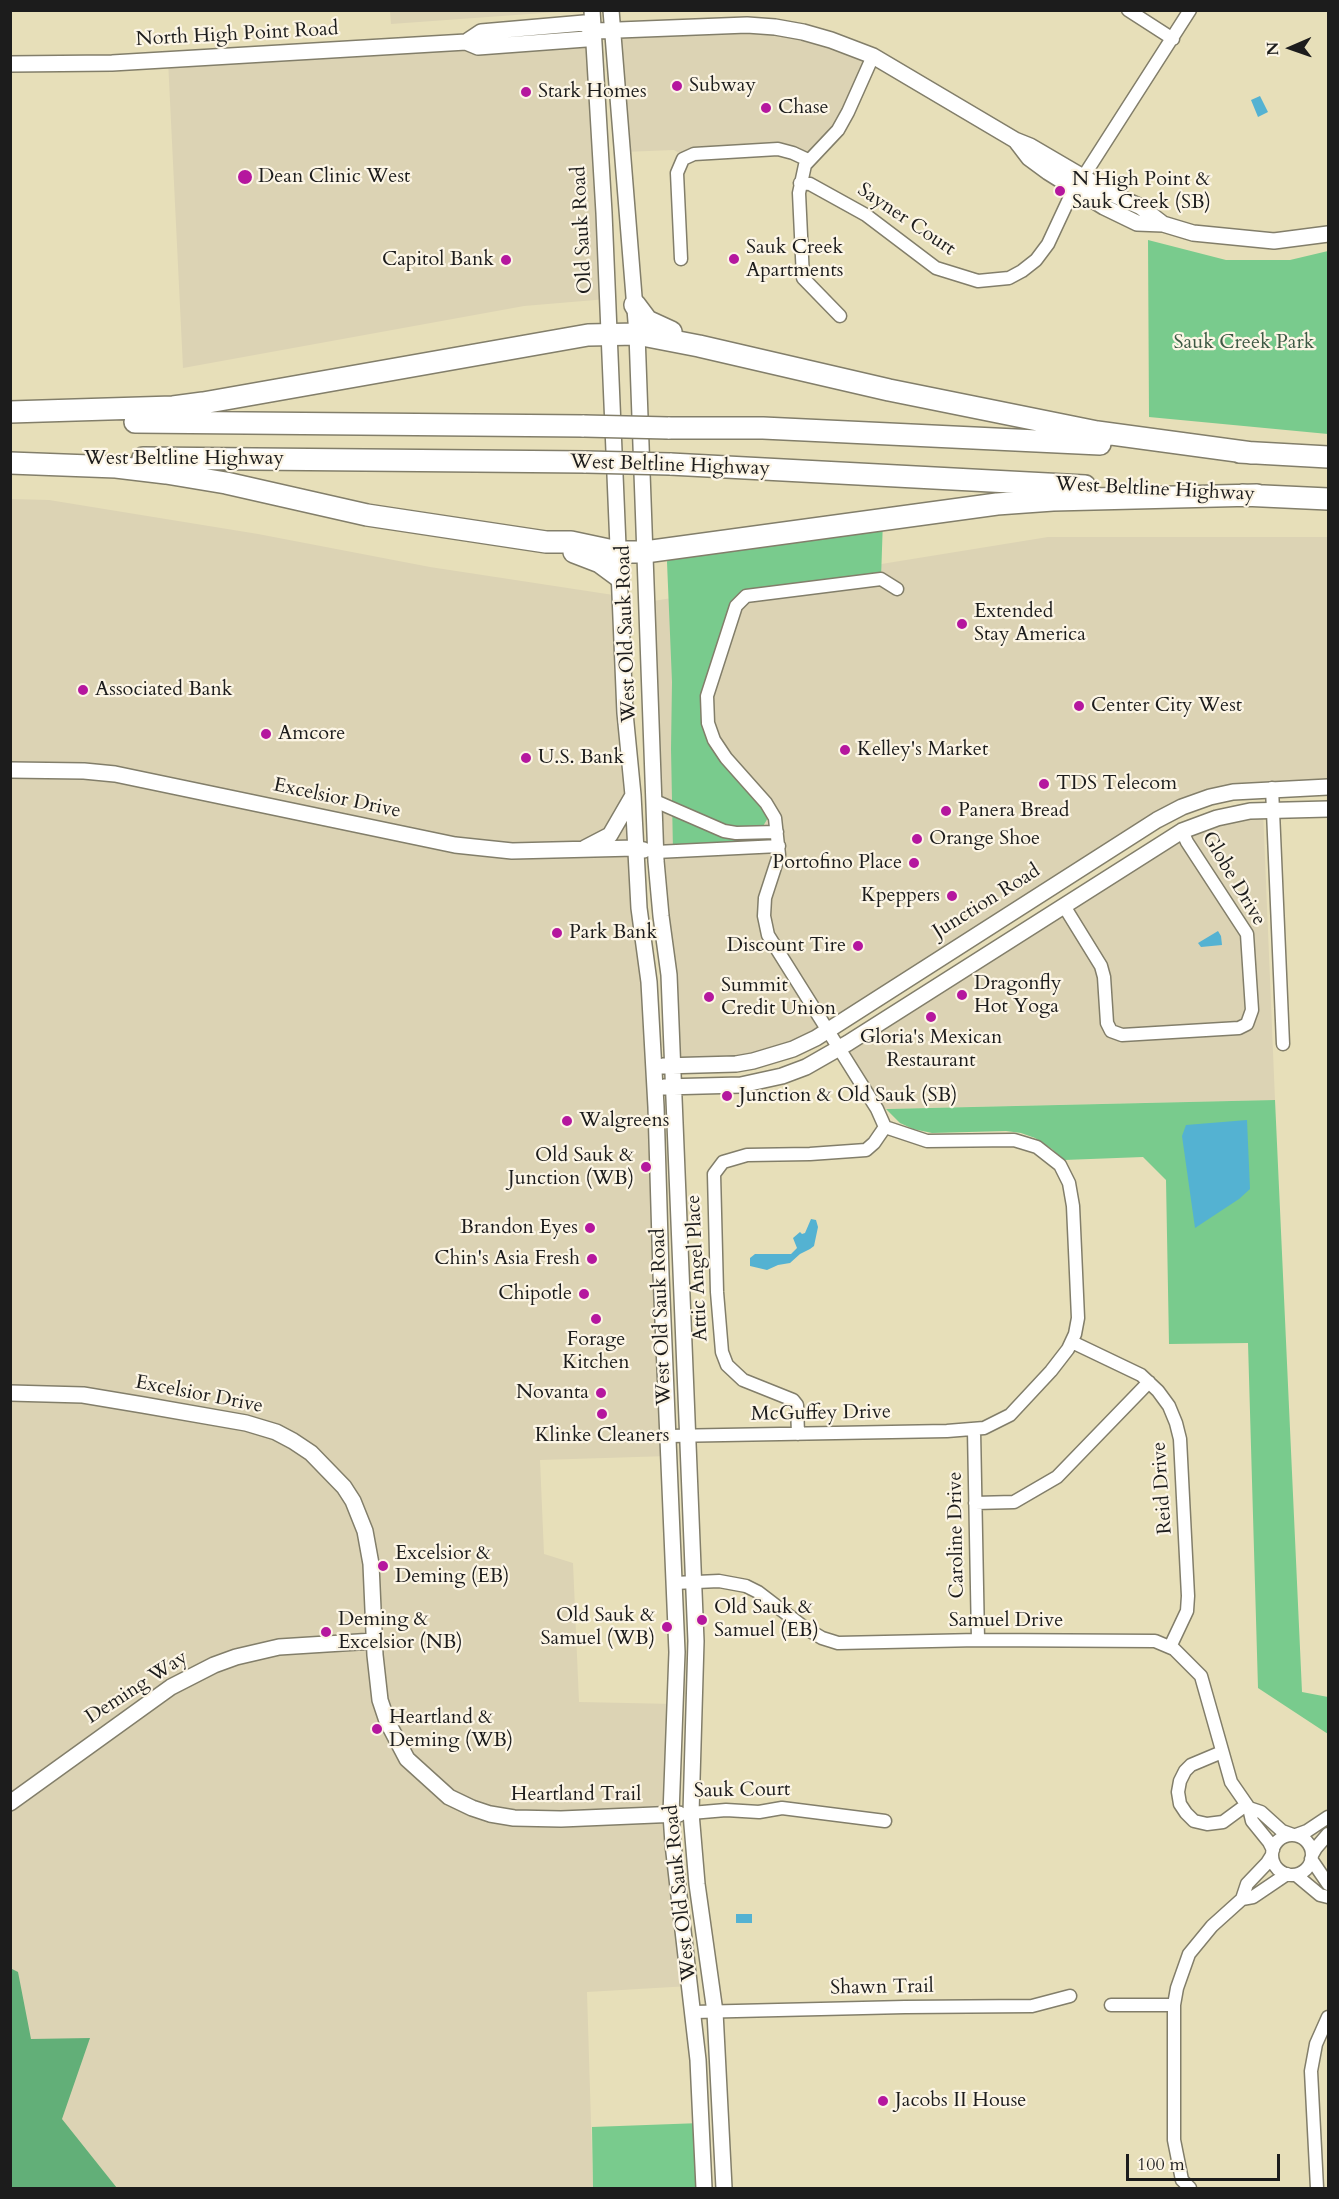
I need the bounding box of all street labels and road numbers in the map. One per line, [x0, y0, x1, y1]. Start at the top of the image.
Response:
street label: North High Point Road [135, 18, 339, 52]
street label: Old Sauk Road [568, 165, 598, 295]
street label: Sayner Court [852, 178, 960, 262]
street label: West Beltline Highway [84, 447, 284, 471]
street label: West Beltline Highway [570, 451, 770, 481]
street label: West Beltline Highway [1055, 473, 1255, 507]
street label: West Old Sauk Road [612, 545, 642, 723]
street label: Excelsior Drive [271, 774, 403, 824]
street label: Globe Drive [1196, 828, 1270, 930]
street label: Junction Road [929, 860, 1045, 944]
street label: Attic Angel Place [682, 1194, 714, 1342]
street label: West Old Sauk Road [647, 1228, 677, 1406]
street label: Excelsior Drive [133, 1371, 265, 1419]
street label: McGuffey Drive [751, 1401, 891, 1427]
street label: Reid Drive [1148, 1441, 1178, 1535]
street label: Caroline Drive [944, 1471, 970, 1599]
street label: Samuel Drive [949, 1609, 1063, 1633]
street label: Deming Way [81, 1646, 193, 1730]
street label: Sauk Court [694, 1778, 790, 1804]
street label: Heartland Trail [511, 1783, 641, 1807]
street label: West Old Sauk Road [660, 1803, 702, 1983]
street label: Shawn Trail [830, 1975, 934, 2001]

